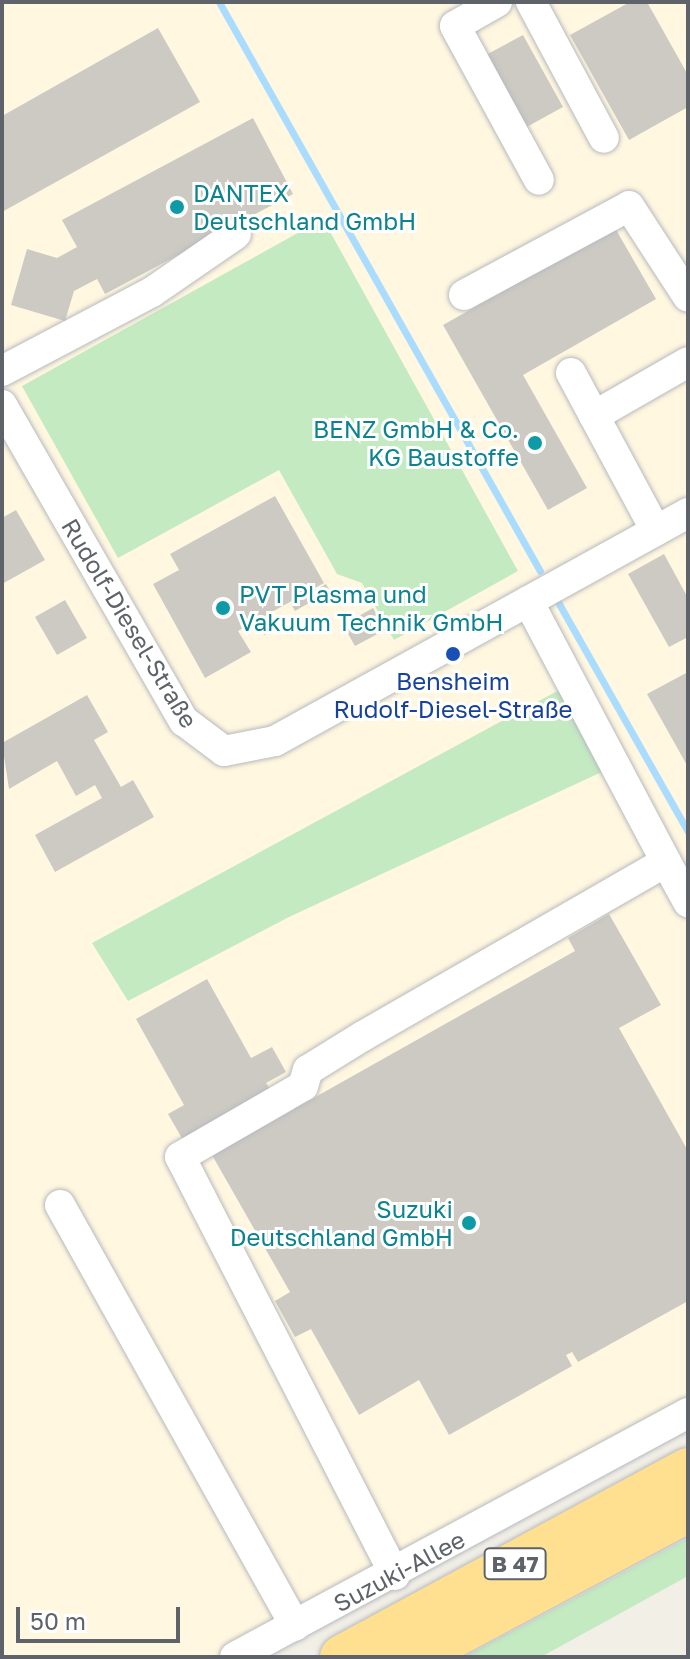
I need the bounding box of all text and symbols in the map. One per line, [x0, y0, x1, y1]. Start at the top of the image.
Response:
place label: DANTEX Deutschland GmbH [193, 179, 416, 235]
marker: DANTEX Deutschland GmbH [168, 198, 186, 216]
place label: BENZ GmbH & Co. KG Baustoffe [313, 415, 519, 471]
marker: BENZ GmbH & Co. KG Baustoffe [526, 434, 544, 452]
street label: Rudolf-Diesel-Straße [56, 513, 204, 733]
place label: PVT Plasma und Vakuum Technik GmbH [239, 580, 503, 636]
marker: PVT Plasma und Vakuum Technik GmbH [214, 599, 232, 617]
marker: Bensheim Rudolf-Diesel-Straße [444, 645, 462, 663]
place label: Bensheim Rudolf-Diesel-Straße [334, 667, 572, 723]
place label: Suzuki Deutschland GmbH [230, 1195, 453, 1251]
marker: Suzuki Deutschland GmbH [460, 1214, 478, 1232]
street label: Suzuki-Allee [329, 1524, 469, 1618]
road number: B 47 [483, 1546, 547, 1582]
scale bar [20, 1591, 184, 1641]
text: 50 m [30, 1606, 86, 1635]

